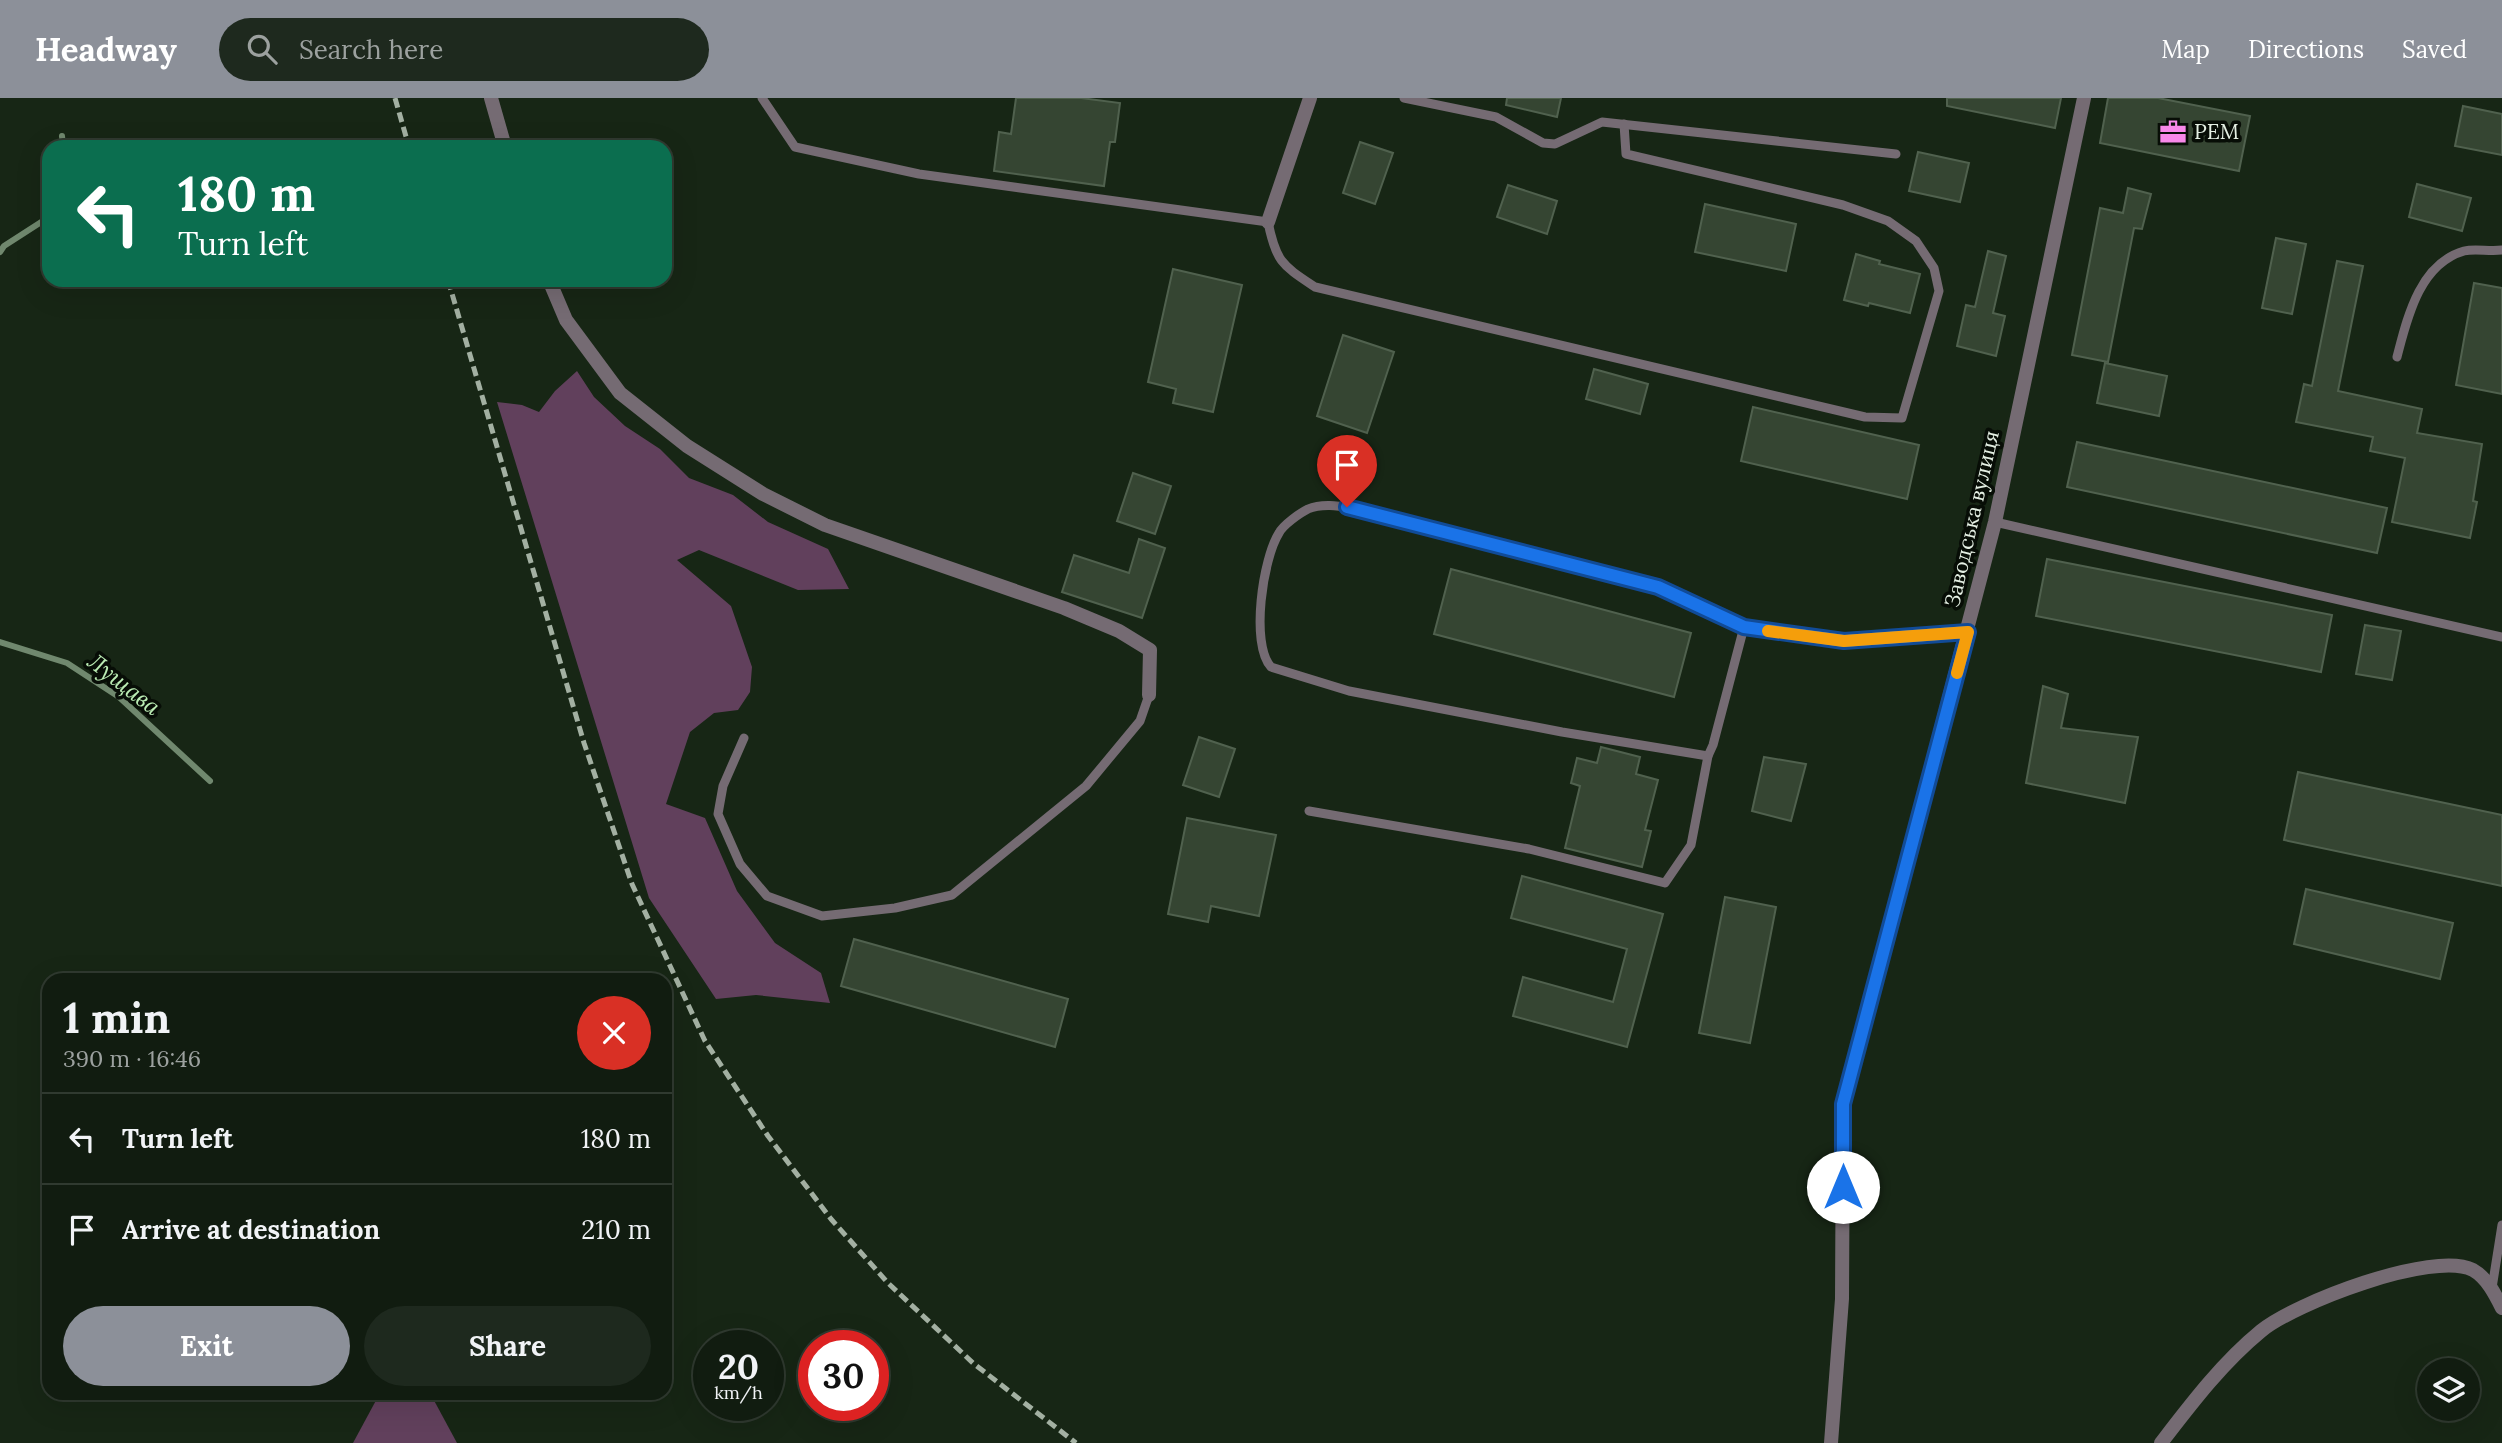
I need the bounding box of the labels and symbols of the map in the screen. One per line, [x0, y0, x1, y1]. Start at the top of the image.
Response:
office icon: РЕМ [2158, 117, 2188, 147]
place label: РЕМ [2194, 118, 2239, 145]
street label: Заводська вулиця [1938, 428, 2005, 610]
pin [1317, 435, 1377, 507]
water label: Лущава [82, 646, 167, 721]
position arrow [1806, 1150, 1880, 1224]
speed limit sign: 30 [798, 1330, 889, 1421]

